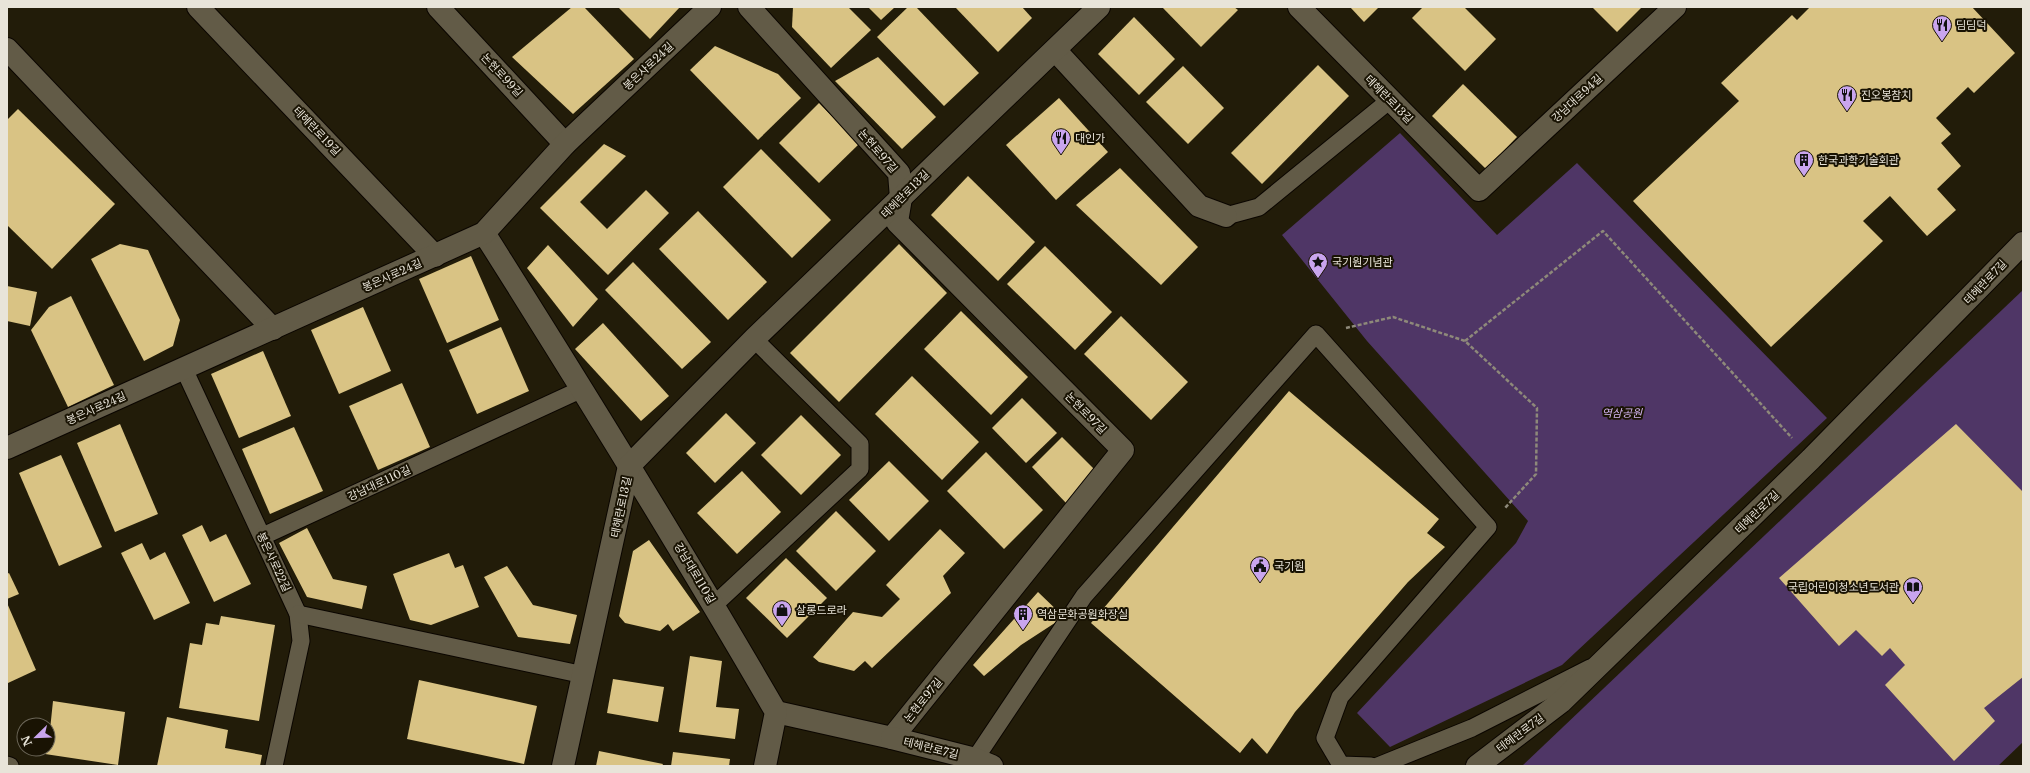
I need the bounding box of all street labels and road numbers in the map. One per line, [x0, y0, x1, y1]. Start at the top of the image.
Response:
street label: 봉은사로24길 [620, 39, 676, 93]
street label: 논현로99길 [478, 50, 526, 100]
street label: 강남대로94길 [1549, 71, 1605, 125]
street label: 테헤란로13길 [1362, 72, 1416, 126]
street label: 테헤란로19길 [290, 104, 344, 158]
street label: 논현로97길 [855, 126, 901, 176]
street label: 테헤란로13길 [878, 167, 932, 221]
street label: 봉은사로24길 [360, 256, 424, 294]
street label: 테헤란로7길 [1960, 257, 2010, 307]
street label: 봉은사로24길 [64, 389, 128, 427]
street label: 논현로97길 [1062, 389, 1110, 437]
street label: 강남대로110길 [345, 462, 413, 504]
street label: 테헤란로13길 [608, 475, 634, 539]
street label: 테헤란로7길 [1732, 487, 1782, 537]
street label: 봉은사로22길 [254, 530, 294, 594]
street label: 강남대로110길 [671, 540, 719, 606]
street label: 논현로97길 [901, 675, 945, 725]
street label: 테헤란로7길 [1493, 711, 1547, 755]
street label: 테헤란로7길 [902, 734, 960, 762]

